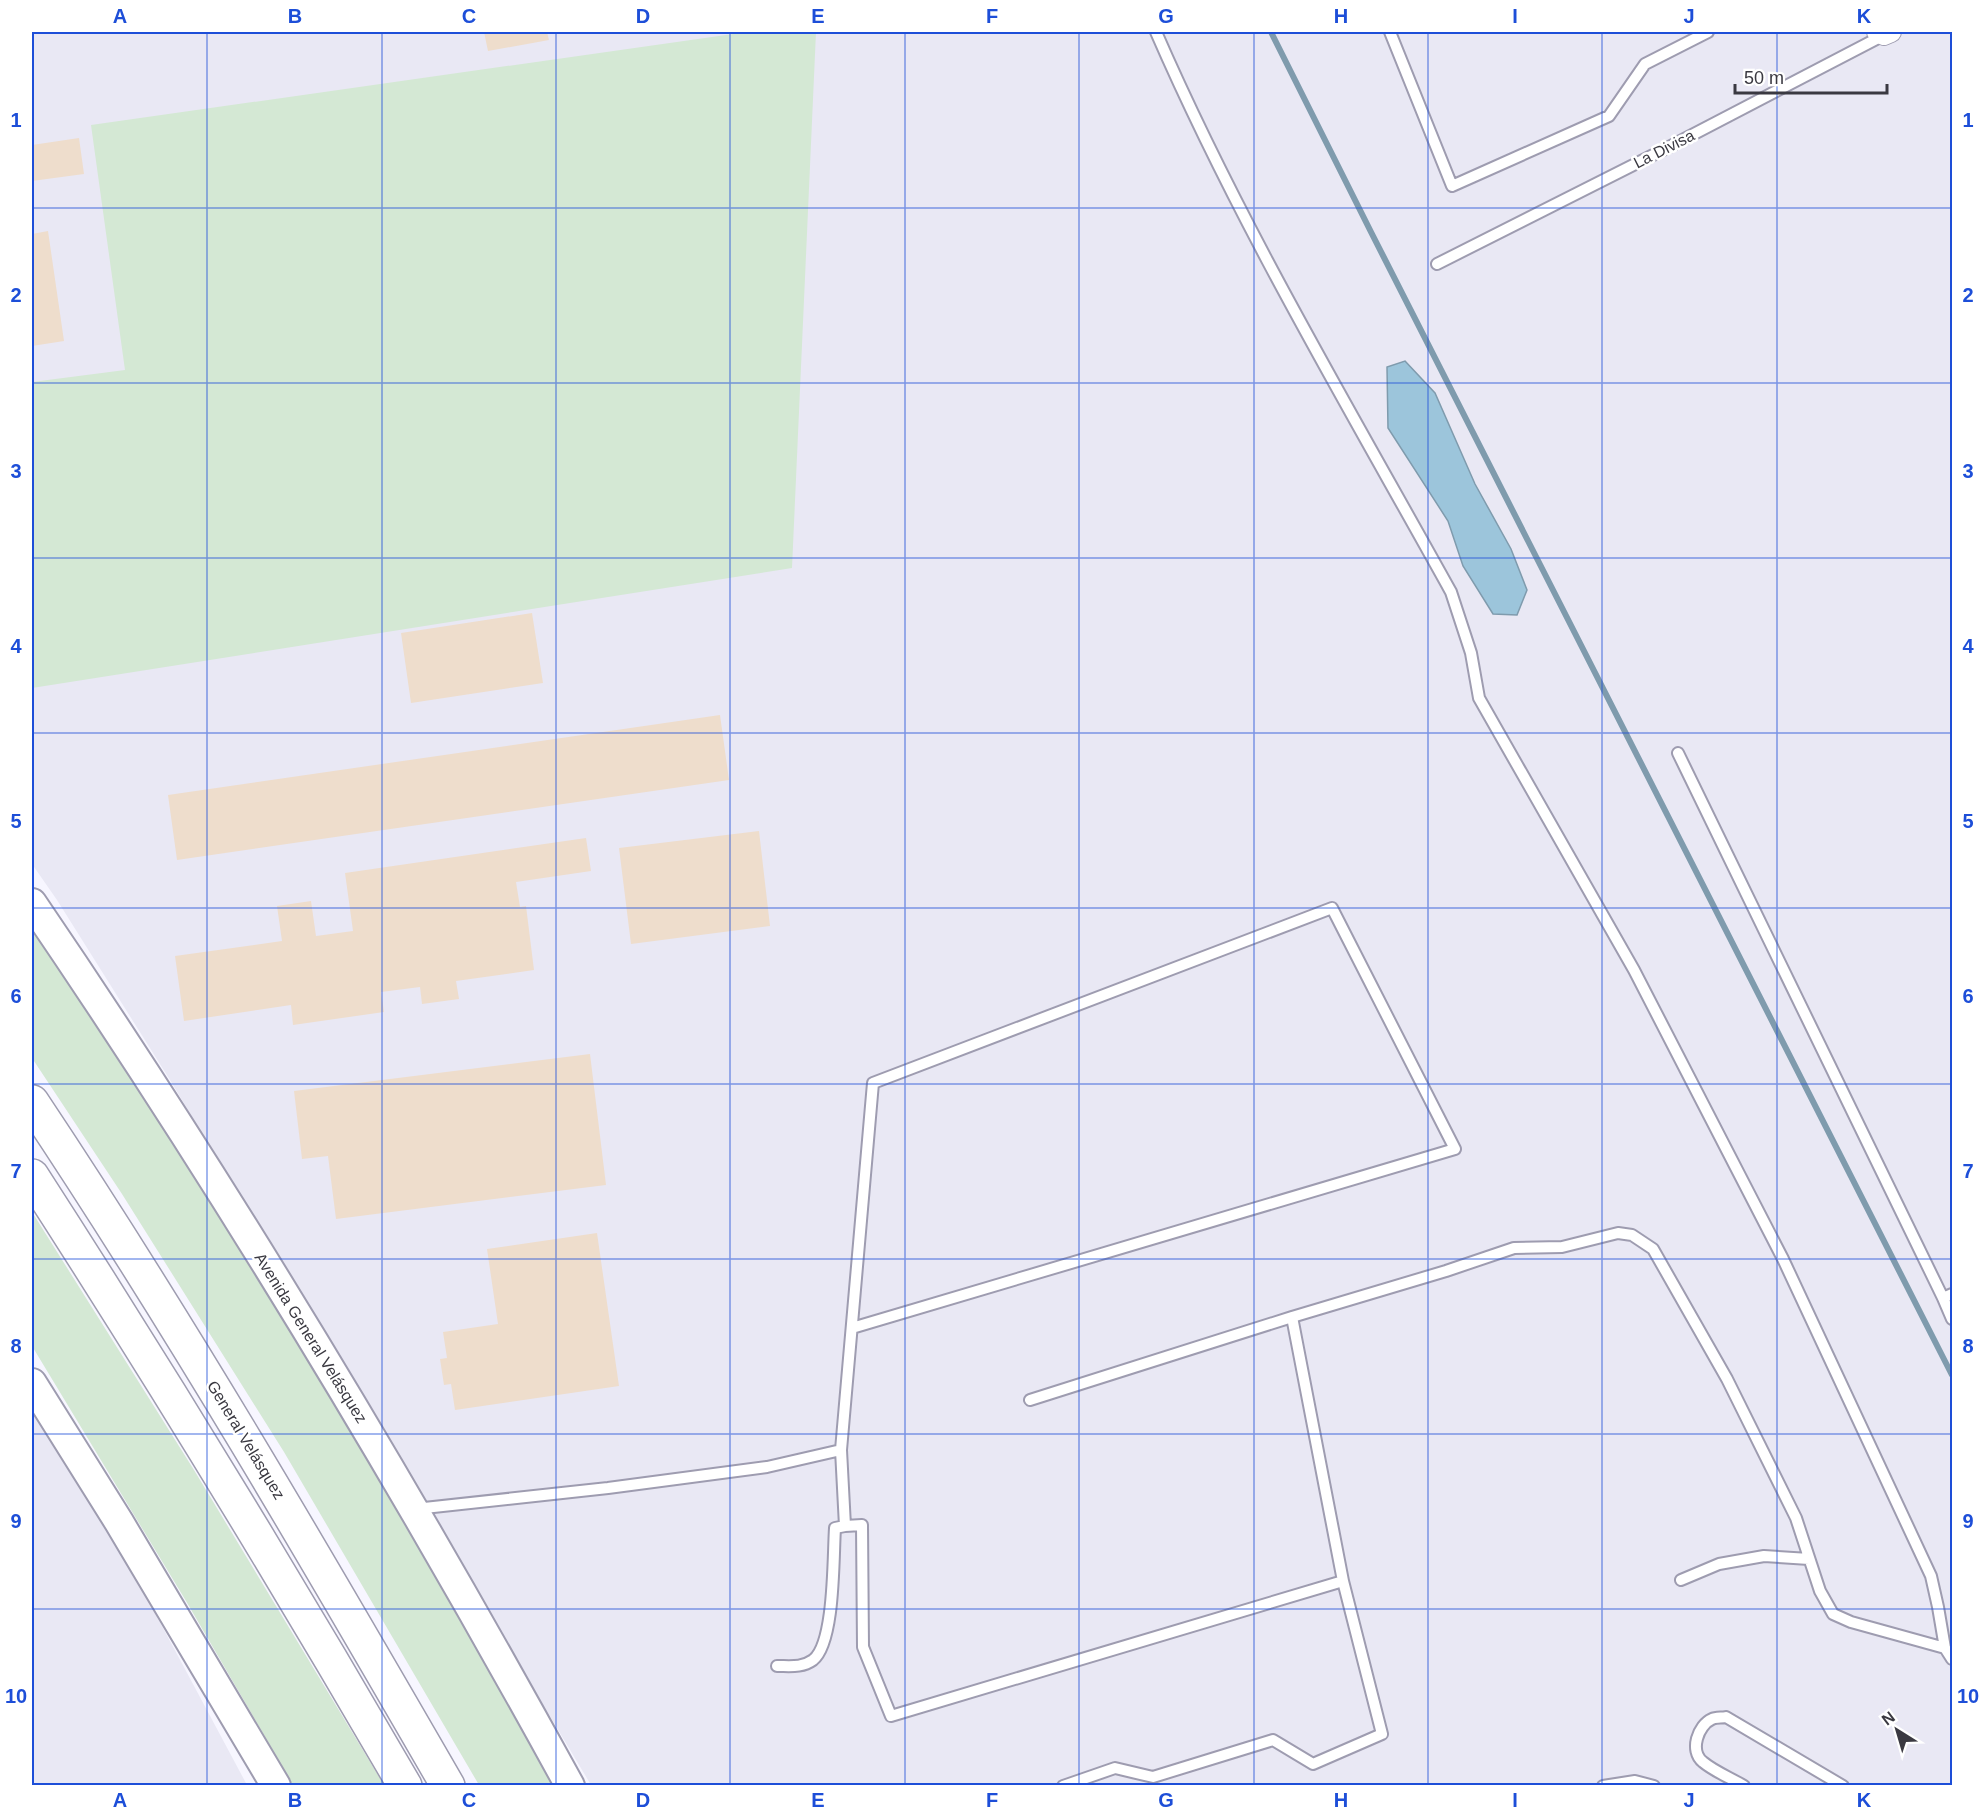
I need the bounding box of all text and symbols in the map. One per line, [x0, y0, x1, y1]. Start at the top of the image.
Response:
text: A [113, 5, 127, 27]
text: B [288, 5, 302, 27]
text: C [462, 5, 476, 27]
text: D [636, 5, 650, 27]
text: E [811, 5, 825, 27]
text: F [986, 5, 998, 27]
text: G [1158, 5, 1174, 27]
text: H [1334, 5, 1348, 27]
text: I [1512, 5, 1518, 27]
text: J [1683, 5, 1695, 27]
text: K [1857, 5, 1872, 27]
scale bar [1735, 57, 1886, 95]
text: 50 m [1744, 68, 1784, 88]
text: 1 [10, 109, 22, 131]
text: 1 [1962, 109, 1974, 131]
street label: La Divisa [1631, 126, 1697, 172]
text: 2 [10, 284, 22, 306]
text: 2 [1962, 284, 1974, 306]
text: 3 [10, 460, 22, 482]
text: 3 [1962, 460, 1974, 482]
text: 4 [10, 635, 22, 657]
text: 4 [1962, 635, 1974, 657]
text: 5 [10, 810, 22, 832]
text: 5 [1962, 810, 1974, 832]
text: 6 [10, 985, 22, 1007]
text: 6 [1962, 985, 1974, 1007]
text: 7 [10, 1160, 22, 1182]
text: 7 [1962, 1160, 1974, 1182]
street label: Avenida General Velásquez [252, 1250, 370, 1426]
text: 8 [10, 1335, 22, 1357]
text: 8 [1962, 1335, 1974, 1357]
street label: General Velásquez [204, 1378, 288, 1502]
text: 9 [10, 1510, 22, 1532]
text: 9 [1962, 1510, 1974, 1532]
text: 10 [5, 1685, 27, 1707]
text: 10 [1957, 1685, 1979, 1707]
north arrow [1867, 1700, 1927, 1760]
text: N [1879, 1708, 1898, 1729]
text: A [113, 1789, 127, 1811]
text: B [288, 1789, 302, 1811]
text: C [462, 1789, 476, 1811]
text: D [636, 1789, 650, 1811]
text: E [811, 1789, 825, 1811]
text: F [986, 1789, 998, 1811]
text: G [1158, 1789, 1174, 1811]
text: H [1334, 1789, 1348, 1811]
text: I [1512, 1789, 1518, 1811]
text: J [1683, 1789, 1695, 1811]
text: K [1857, 1789, 1872, 1811]

